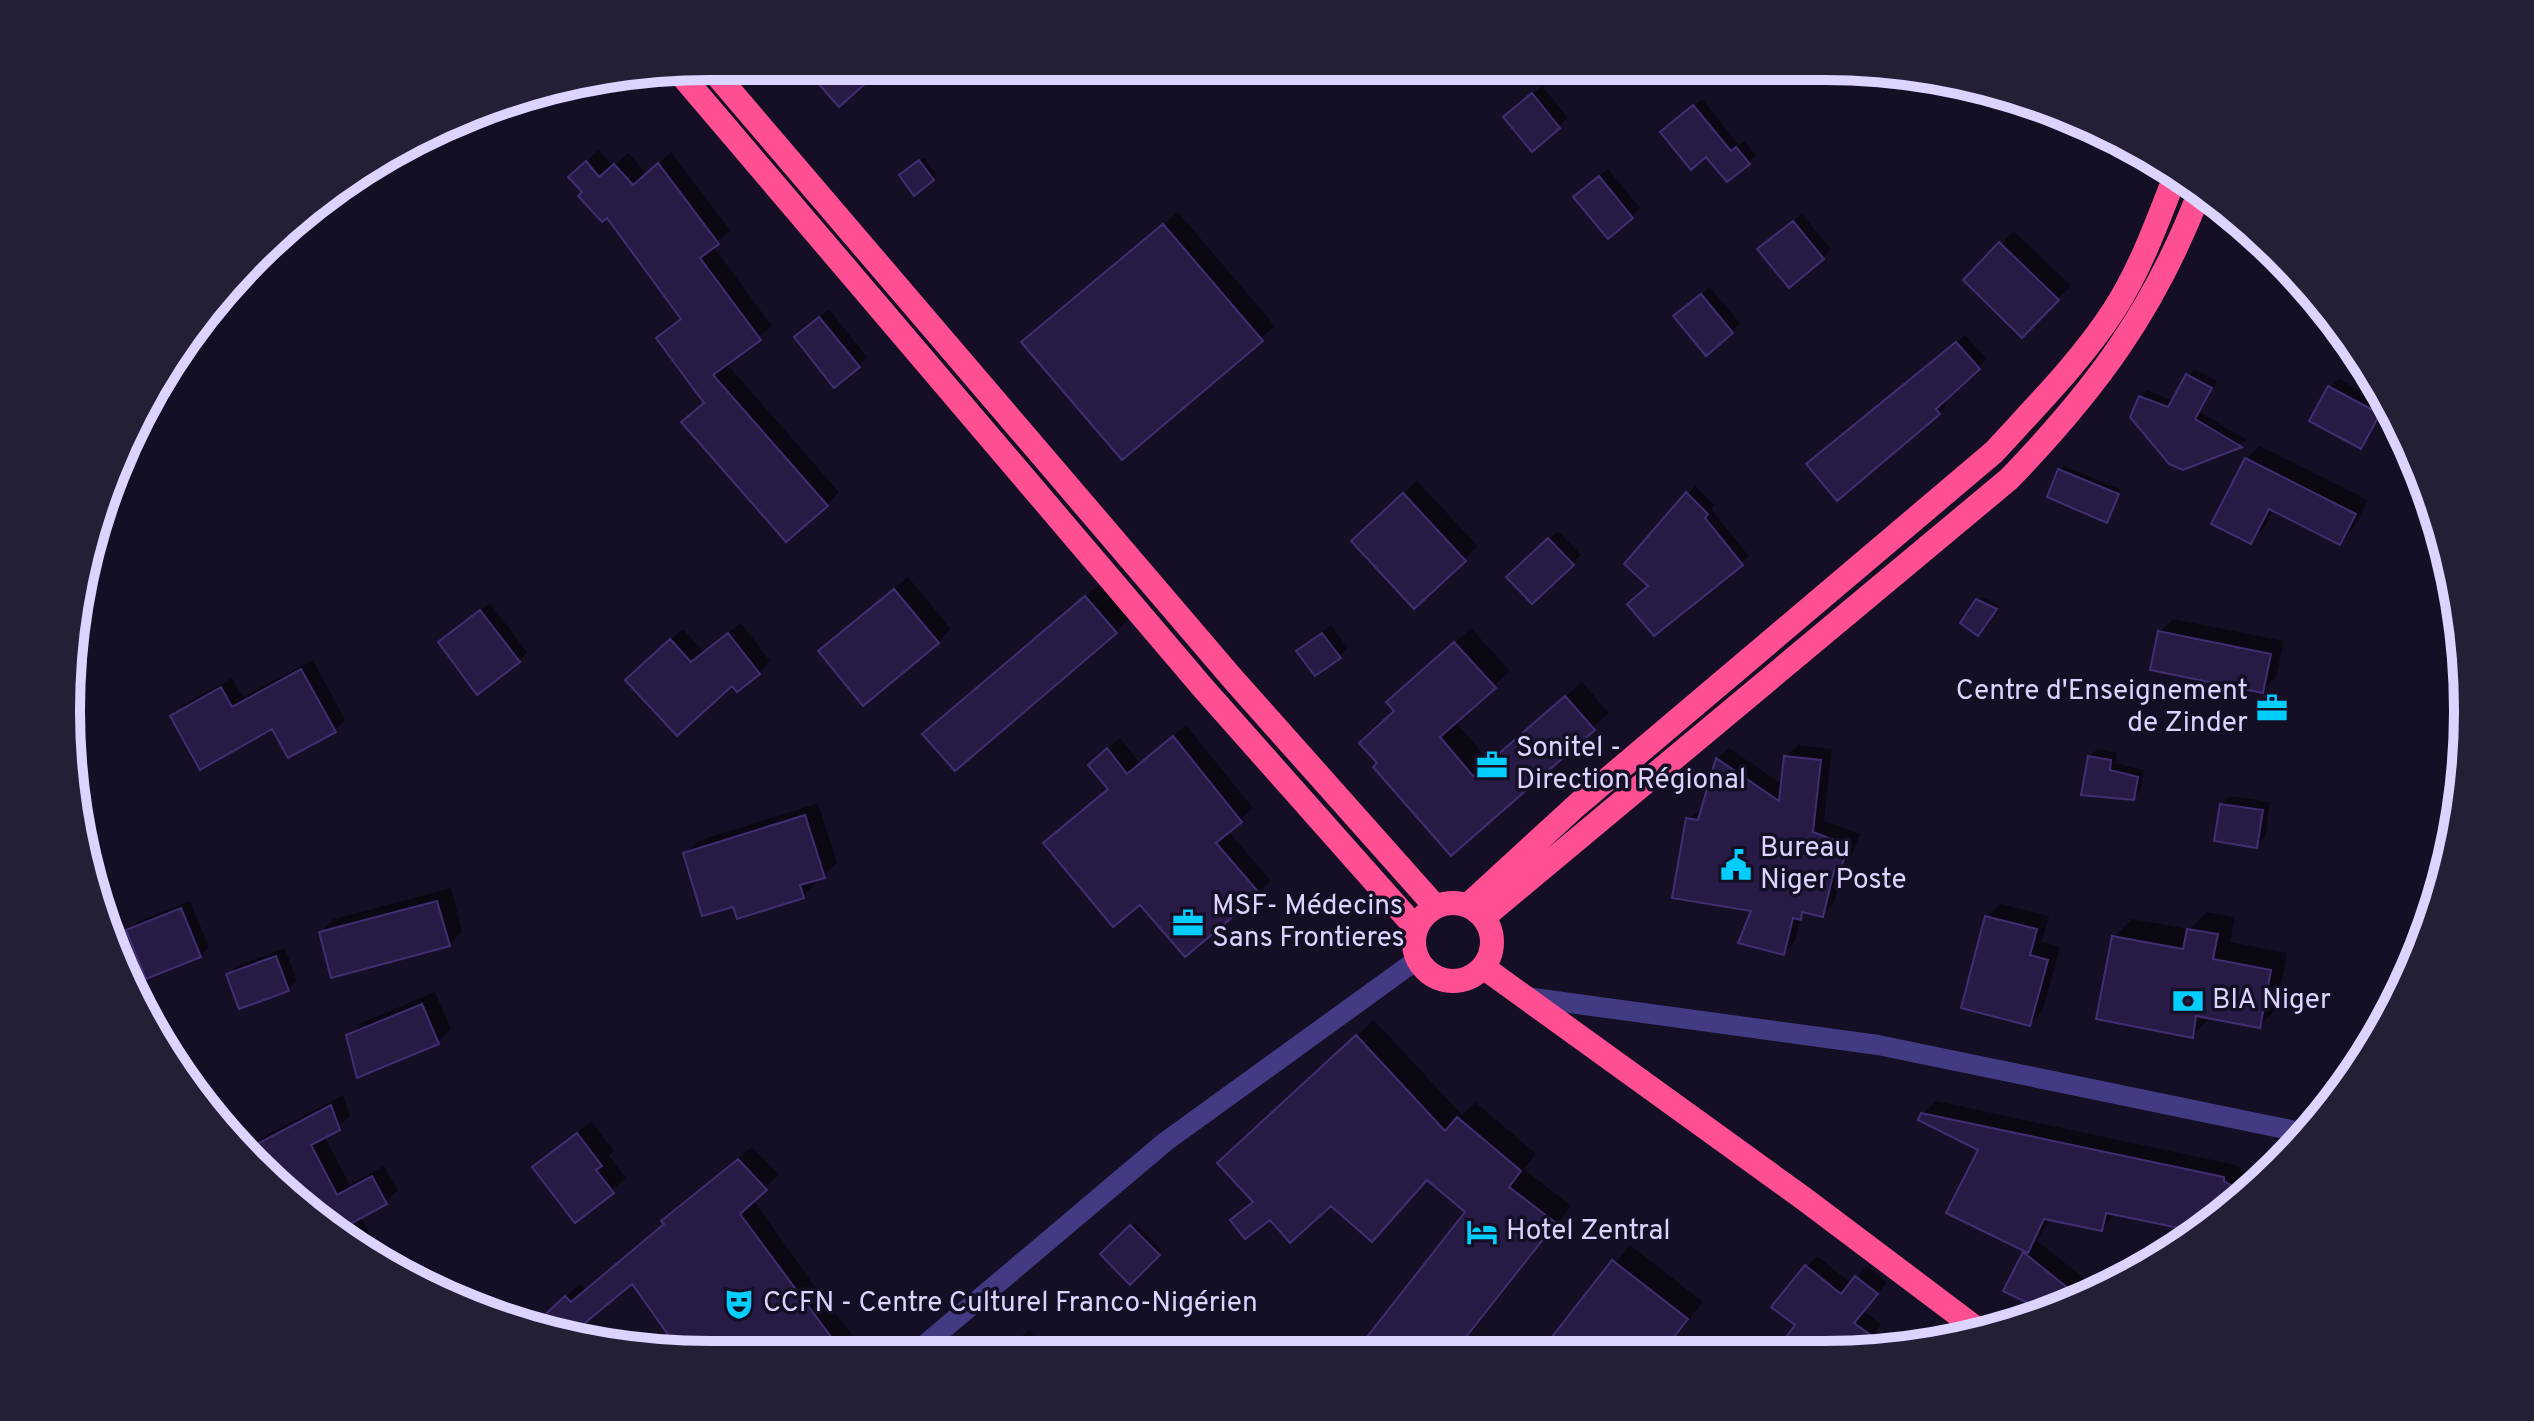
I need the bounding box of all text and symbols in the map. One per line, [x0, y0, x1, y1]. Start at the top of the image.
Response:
place label: Centre d'Enseignement de Zinder [1956, 674, 2248, 742]
office icon: Centre d'Enseignement de Zinder [2255, 691, 2289, 725]
place label: Sonitel - Direction Régional [1516, 731, 1746, 799]
office icon: Sonitel - Direction Régional [1475, 748, 1509, 782]
place label: Bureau Niger Poste [1760, 831, 1907, 899]
public building icon: Bureau Niger Poste [1719, 848, 1753, 882]
place label: MSF- Médecins Sans Frontieres [1212, 889, 1405, 957]
office icon: MSF- Médecins Sans Frontieres [1171, 906, 1205, 940]
place label: BIA Niger [2212, 983, 2331, 1019]
bank icon: BIA Niger [2171, 984, 2205, 1018]
place label: Hotel Zentral [1506, 1214, 1670, 1250]
hotel icon: Hotel Zentral [1465, 1215, 1499, 1249]
place label: CCFN - Centre Culturel Franco-Nigérien [763, 1286, 1258, 1322]
theatre icon: CCFN - Centre Culturel Franco-Nigérien [722, 1287, 756, 1321]

